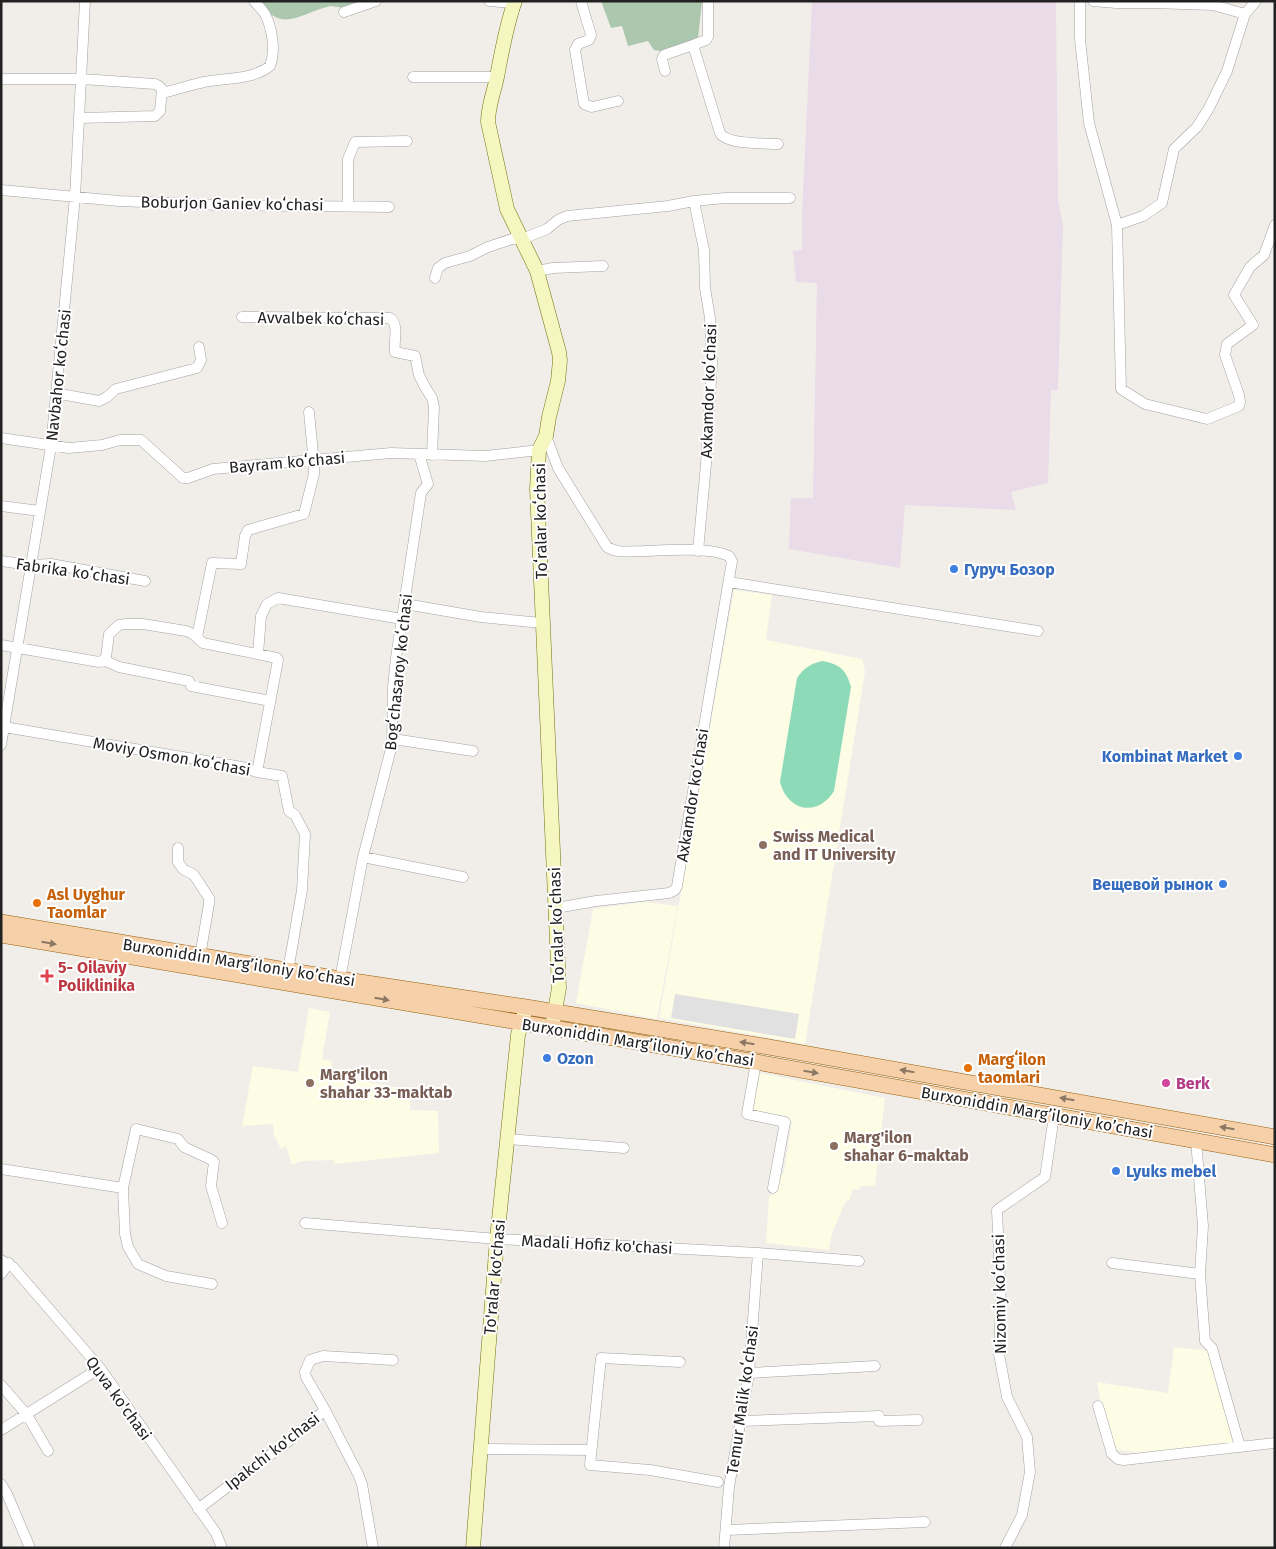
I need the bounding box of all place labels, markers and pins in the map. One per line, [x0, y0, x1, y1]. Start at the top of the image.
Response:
place label: Гуруч Бозор [964, 560, 1055, 579]
marker: Гуруч Бозор [948, 563, 960, 575]
place label: Kombinat Market [1102, 747, 1229, 766]
marker: Kombinat Market [1232, 750, 1244, 762]
place label: Swiss Medical and IT University [773, 827, 896, 864]
marker: Swiss Medical and IT University [757, 839, 769, 851]
place label: Вещевой рынок [1092, 875, 1213, 894]
marker: Вещевой рынок [1217, 878, 1229, 890]
place label: Asl Uyghur Taomlar [46, 885, 126, 922]
marker: Asl Uyghur Taomlar [31, 897, 43, 909]
place label: 5- Oilaviy Poliklinika [58, 958, 135, 995]
marker: 5- Oilaviy Poliklinika [40, 969, 54, 983]
place label: Ozon [557, 1049, 594, 1068]
place label: Margʻilon taomlari [978, 1049, 1046, 1087]
marker: Ozon [541, 1052, 553, 1064]
marker: Margʻilon taomlari [962, 1062, 974, 1074]
place label: Marg'ilon shahar 33-maktab [320, 1065, 453, 1102]
place label: Berk [1176, 1074, 1210, 1093]
marker: Marg'ilon shahar 33-maktab [304, 1077, 316, 1089]
marker: Berk [1160, 1077, 1172, 1089]
place label: Marg'ilon shahar 6-maktab [844, 1128, 969, 1165]
marker: Marg'ilon shahar 6-maktab [828, 1140, 840, 1152]
place label: Lyuks mebel [1126, 1162, 1216, 1181]
marker: Lyuks mebel [1110, 1165, 1122, 1177]

